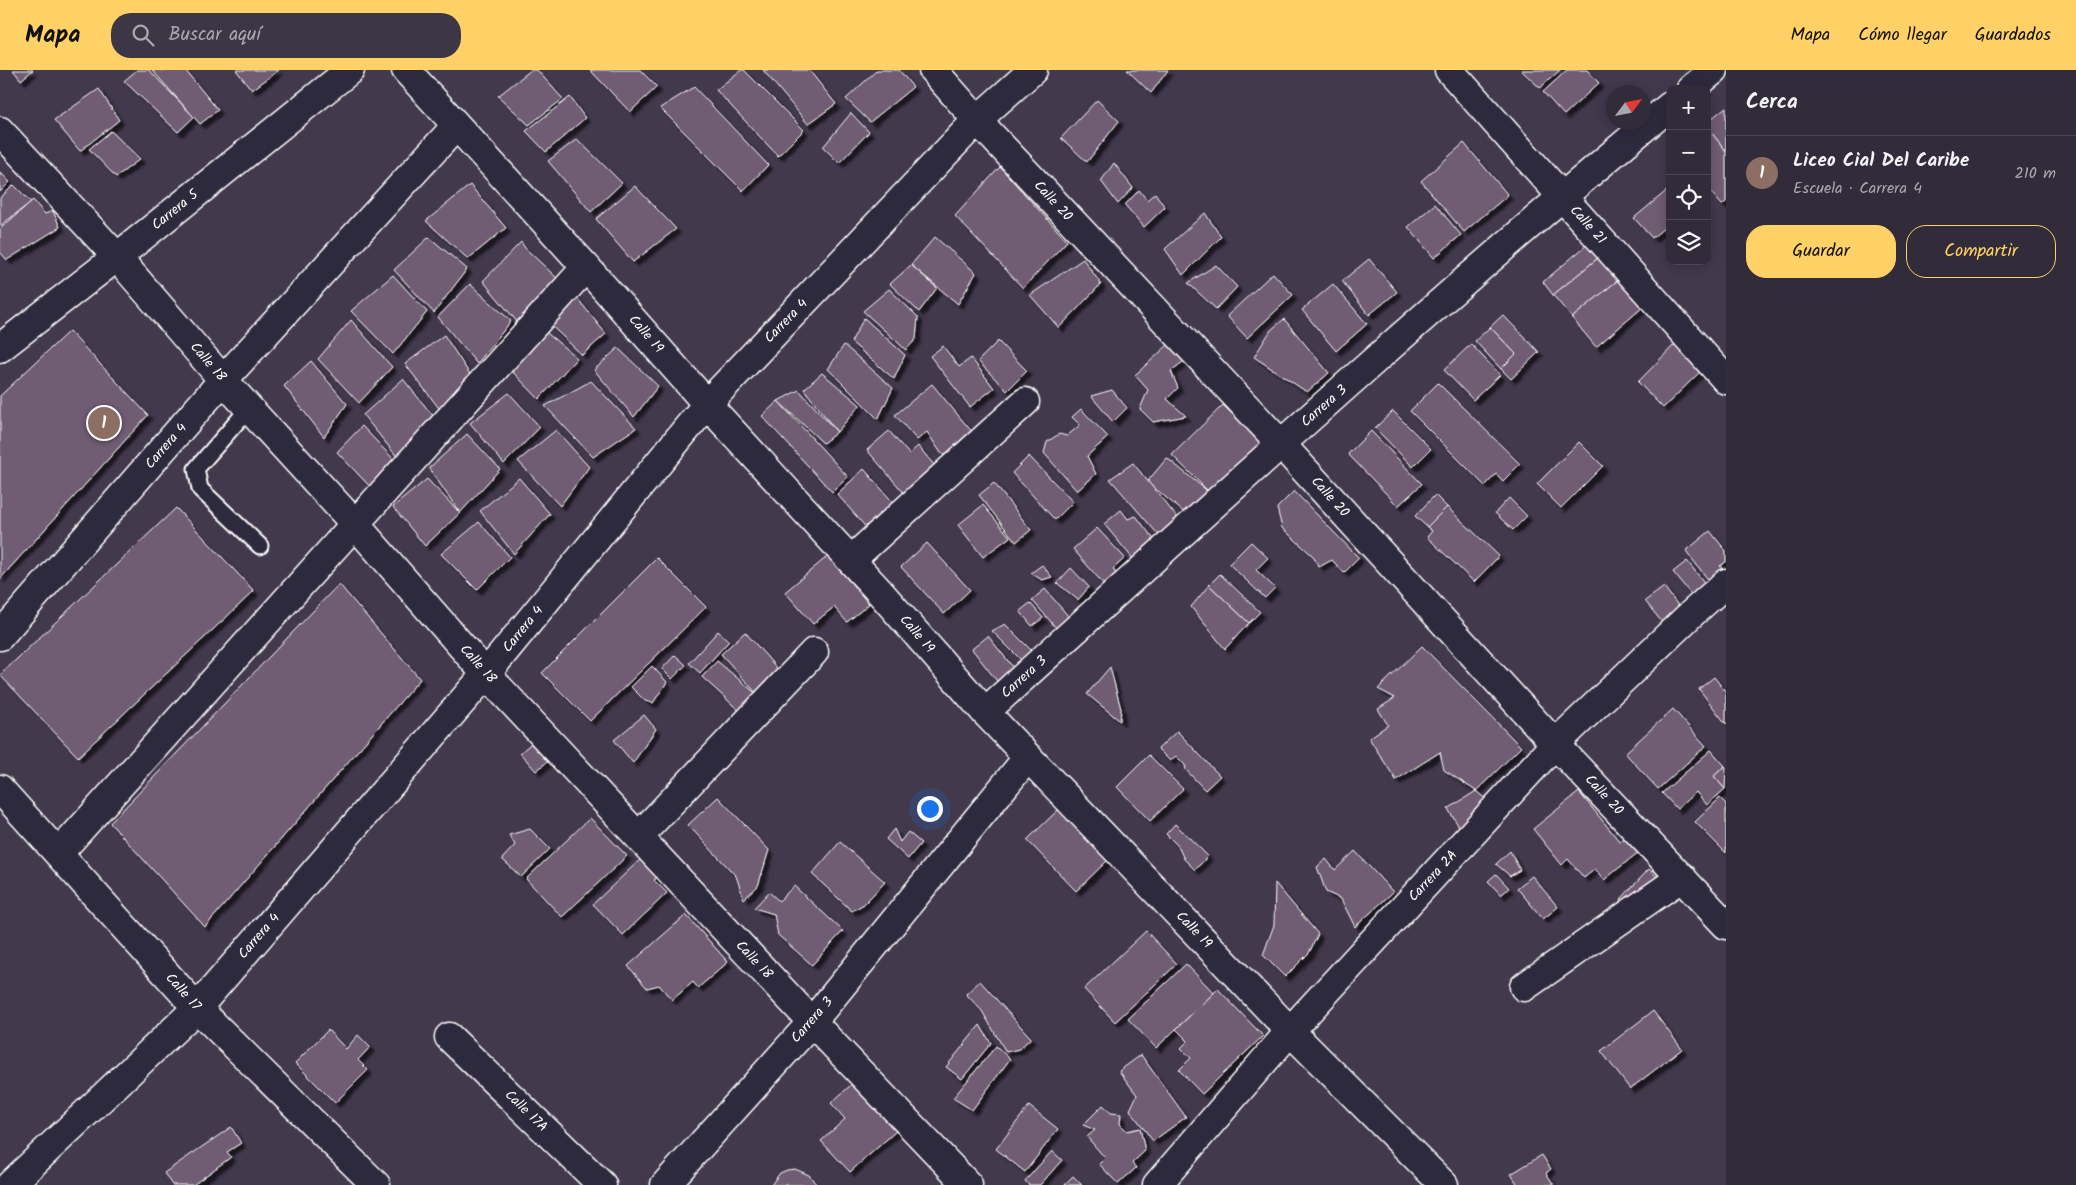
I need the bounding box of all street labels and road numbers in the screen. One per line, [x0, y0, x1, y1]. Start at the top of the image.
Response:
street label: Calle 20 [1028, 176, 1078, 226]
street label: Carrera 5 [147, 183, 204, 236]
street label: Calle 21 [1564, 200, 1612, 250]
street label: Carrera 4 [759, 293, 813, 348]
street label: Calle 19 [623, 310, 669, 358]
street label: Calle 18 [184, 337, 232, 387]
street label: Carrera 3 [1296, 380, 1352, 432]
street label: Carrera 4 [140, 418, 193, 474]
street label: Calle 20 [1305, 471, 1355, 523]
street label: Carrera 4 [497, 600, 549, 657]
street label: Calle 19 [894, 610, 940, 658]
street label: Calle 18 [454, 639, 502, 689]
street label: Carrera 3 [996, 650, 1052, 704]
street label: Calle 20 [1579, 770, 1629, 820]
street label: Carrera 2A [1403, 845, 1463, 907]
street label: Calle 19 [1170, 906, 1218, 954]
street label: Carrera 4 [233, 908, 286, 964]
street label: Calle 18 [730, 935, 778, 985]
street label: Calle 17 [160, 968, 206, 1016]
street label: Carrera 3 [786, 992, 838, 1048]
street label: Calle 17A [499, 1085, 553, 1137]

